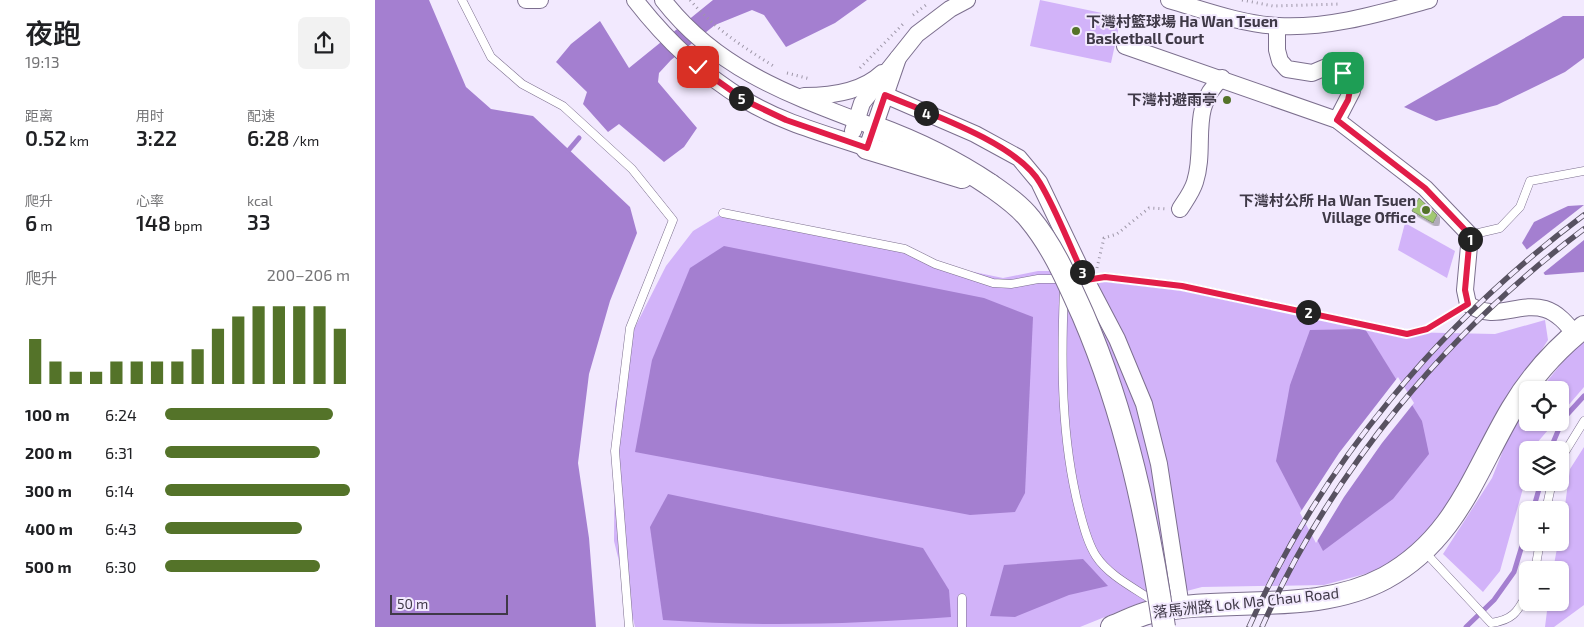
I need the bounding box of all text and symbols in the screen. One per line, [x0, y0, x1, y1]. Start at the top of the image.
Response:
place label: 下灣村籃球場 Ha Wan Tsuen Basketball Court [1086, 12, 1278, 47]
text: 夜跑 [25, 16, 81, 50]
button: share [298, 17, 350, 69]
marker: 下灣村籃球場 Ha Wan Tsuen Basketball Court [1070, 25, 1082, 37]
pin [677, 46, 719, 88]
text: 19:13 [25, 52, 60, 71]
pin [1322, 52, 1364, 94]
icon: check [684, 53, 712, 81]
icon: arrive [1329, 59, 1357, 87]
pin: 5 [729, 86, 753, 110]
text: 5 [738, 90, 745, 107]
place label: 下灣村避雨亭 [1127, 90, 1217, 108]
marker: 下灣村避雨亭 [1221, 94, 1233, 106]
pin: 4 [913, 100, 939, 126]
text: 4 [922, 105, 931, 122]
text: 距离 [25, 107, 53, 124]
text: 用时 [136, 107, 164, 124]
text: 配速 [247, 107, 275, 124]
text: 0.52 [25, 125, 66, 150]
text: 3:22 [136, 125, 177, 150]
text: 6:28 [247, 125, 289, 150]
text: km [66, 132, 89, 149]
text: /km [289, 132, 319, 149]
place label: 下灣村公所 Ha Wan Tsuen Village Office [1239, 191, 1416, 226]
text: 爬升 [25, 192, 53, 209]
text: 心率 [136, 192, 164, 209]
text: kcal [247, 192, 273, 209]
marker: 下灣村公所 Ha Wan Tsuen Village Office [1420, 204, 1432, 216]
text: 33 [247, 209, 271, 234]
text: 6 [25, 210, 37, 235]
text: 148 [136, 210, 171, 235]
text: m [37, 217, 53, 234]
text: bpm [171, 217, 202, 234]
pin: 1 [1457, 226, 1483, 252]
text: 1 [1467, 231, 1474, 248]
pin: 3 [1069, 260, 1095, 284]
text: 3 [1079, 264, 1086, 281]
text: 200–206 m [267, 265, 350, 284]
text: 爬升 [25, 268, 57, 287]
pin: 2 [1295, 300, 1321, 324]
text: 2 [1304, 304, 1313, 321]
map controls [1519, 381, 1569, 611]
button: locate [1519, 381, 1569, 431]
text: 100 m [25, 405, 70, 424]
text: 6:24 [105, 405, 137, 424]
button: layers [1519, 441, 1569, 491]
text: 200 m [25, 443, 72, 462]
text: 6:31 [105, 443, 133, 462]
text: 300 m [25, 481, 72, 500]
text: 6:14 [105, 481, 134, 500]
button: + [1519, 501, 1569, 551]
text: 400 m [25, 519, 73, 538]
text: 6:43 [105, 519, 137, 538]
text: 500 m [25, 557, 72, 576]
text: 6:30 [105, 557, 136, 576]
button: − [1519, 561, 1569, 611]
street label: 落馬洲路 Lok Ma Chau Road [1152, 583, 1340, 621]
scale bar [390, 592, 507, 615]
text: 50 m [397, 595, 428, 612]

